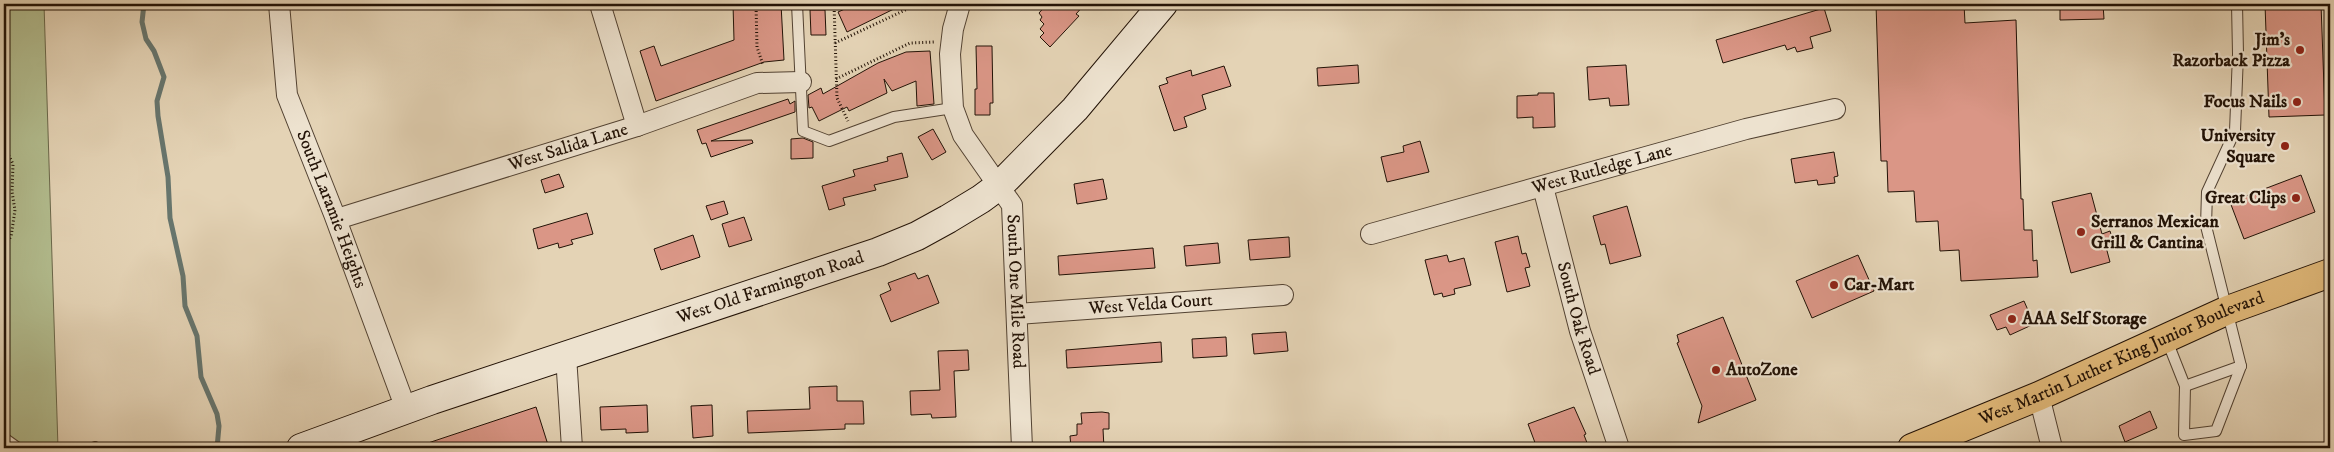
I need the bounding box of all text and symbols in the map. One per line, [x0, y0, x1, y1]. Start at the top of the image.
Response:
place label: Jim's Razorback Pizza [2172, 29, 2290, 72]
marker: Jim's Razorback Pizza [2294, 44, 2306, 56]
place label: Focus Nails [2203, 91, 2287, 113]
marker: Focus Nails [2291, 96, 2303, 108]
street label: West Salida Lane [505, 119, 631, 176]
place label: University Square [2201, 125, 2276, 168]
street label: South Laramie Heights [291, 127, 371, 291]
street label: West Rutledge Lane [1529, 139, 1675, 200]
marker: University Square [2279, 140, 2291, 152]
place label: Great Clips [2205, 187, 2286, 209]
marker: Great Clips [2290, 192, 2302, 204]
place label: Serranos Mexican Grill & Cantina [2091, 211, 2219, 254]
street label: South One Mile Road [1001, 214, 1030, 369]
marker: Serranos Mexican Grill & Cantina [2075, 226, 2087, 238]
street label: West Old Farmington Road [673, 246, 867, 329]
street label: South Oak Road [1552, 260, 1605, 378]
place label: Car-Mart [1844, 274, 1914, 296]
marker: Car-Mart [1828, 279, 1840, 291]
street label: West Martin Luther King Junior Boulevard [1975, 287, 2267, 431]
street label: West Velda Court [1087, 289, 1214, 320]
place label: AAA Self Storage [2021, 308, 2147, 330]
marker: AAA Self Storage [2006, 313, 2018, 325]
place label: AutoZone [1725, 359, 1798, 381]
marker: AutoZone [1710, 364, 1722, 376]

